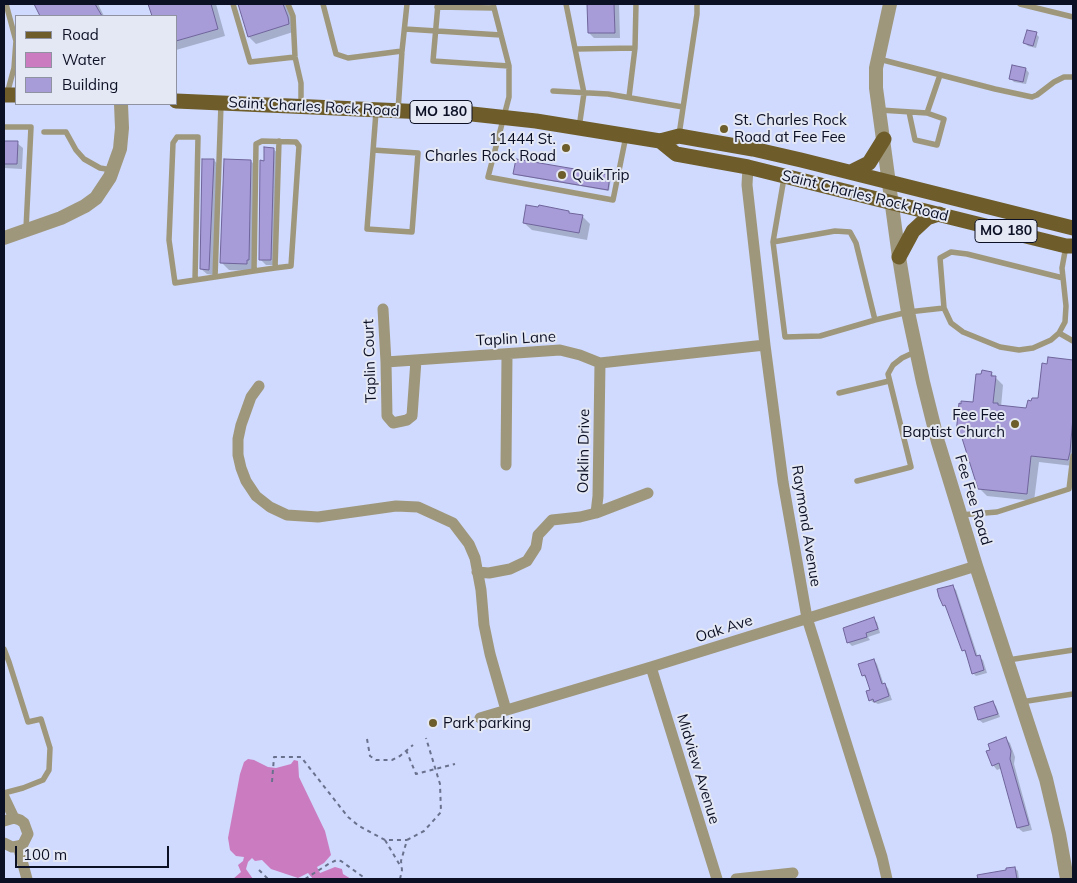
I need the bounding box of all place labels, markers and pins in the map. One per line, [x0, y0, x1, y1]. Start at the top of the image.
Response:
place label: St. Charles Rock Road at Fee Fee [734, 111, 847, 146]
marker: St. Charles Rock Road at Fee Fee [718, 123, 730, 135]
place label: 11444 St. Charles Rock Road [425, 130, 556, 165]
marker: 11444 St. Charles Rock Road [560, 142, 572, 154]
place label: QuikTrip [572, 166, 629, 184]
marker: QuikTrip [556, 169, 568, 181]
place label: Fee Fee Baptist Church [902, 406, 1005, 441]
marker: Fee Fee Baptist Church [1009, 418, 1021, 430]
place label: Park parking [443, 714, 531, 732]
marker: Park parking [427, 717, 439, 729]

